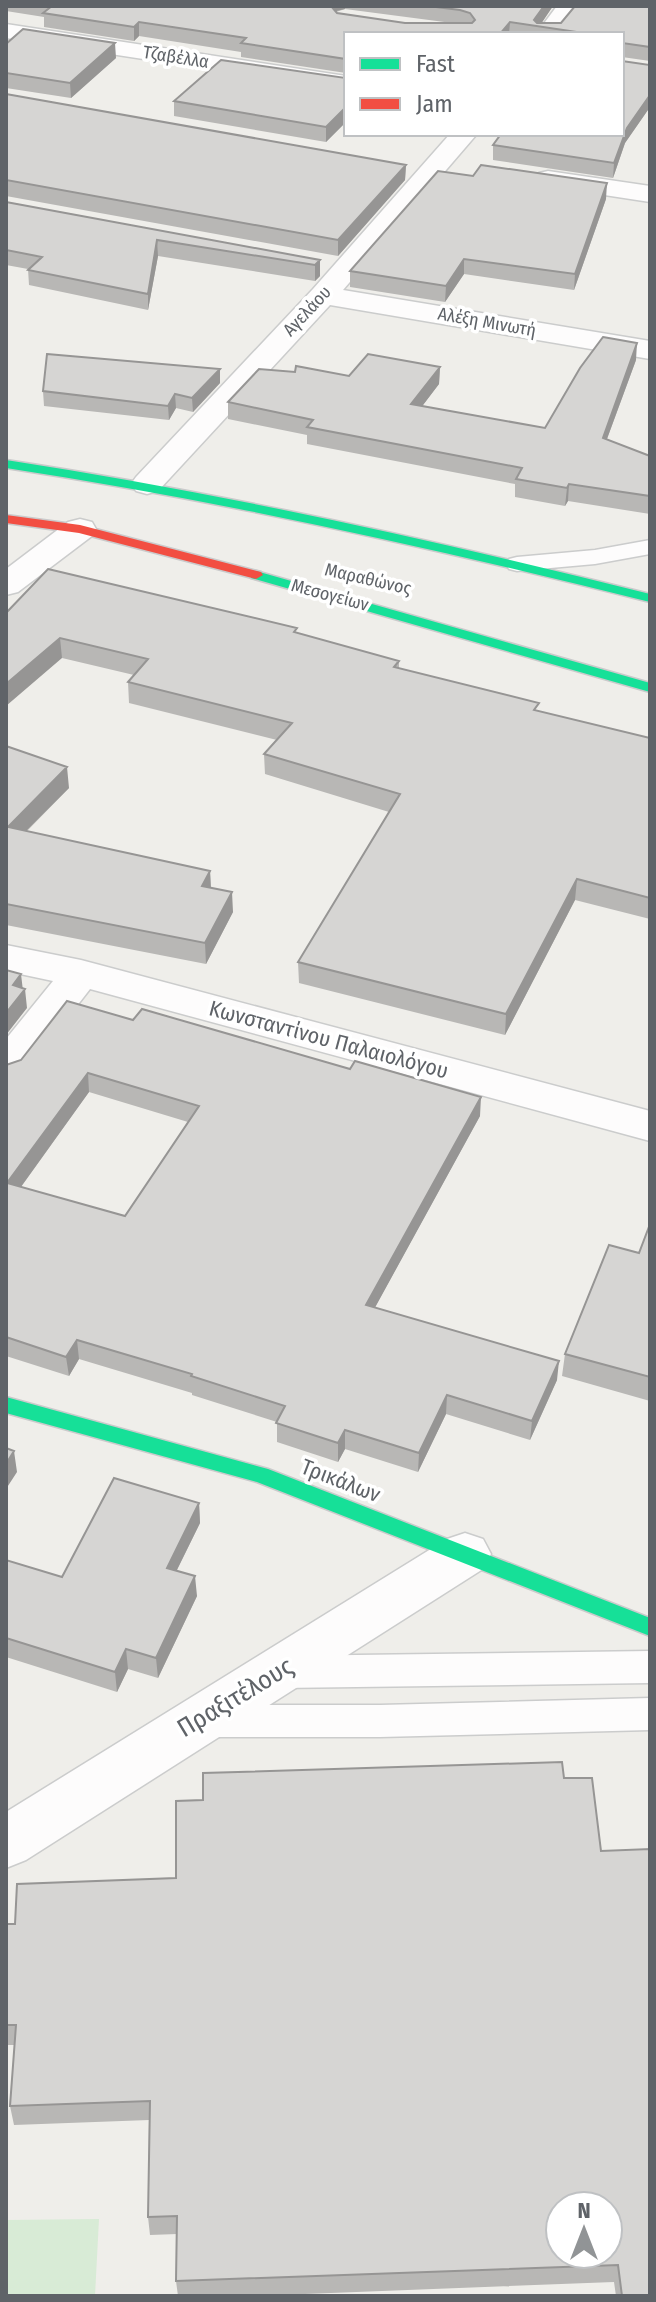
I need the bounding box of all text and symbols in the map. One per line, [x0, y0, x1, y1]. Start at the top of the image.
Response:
legend [344, 32, 624, 136]
street label: Τζαβέλλα [141, 41, 211, 73]
text: Fast [416, 50, 455, 78]
text: Jam [416, 90, 453, 118]
street label: Αγελάου [278, 281, 336, 341]
street label: Αλέξη Μινωτή [436, 303, 538, 341]
street label: Μαραθώνος [323, 558, 414, 600]
street label: Μεσογείων [289, 574, 371, 616]
street label: Κωνσταντίνου Παλαιολόγου [206, 995, 451, 1084]
street label: Τρικάλων [297, 1453, 385, 1508]
street label: Πραξιτέλους [172, 1651, 299, 1744]
north arrow [544, 2190, 624, 2270]
text: N [577, 2197, 591, 2224]

